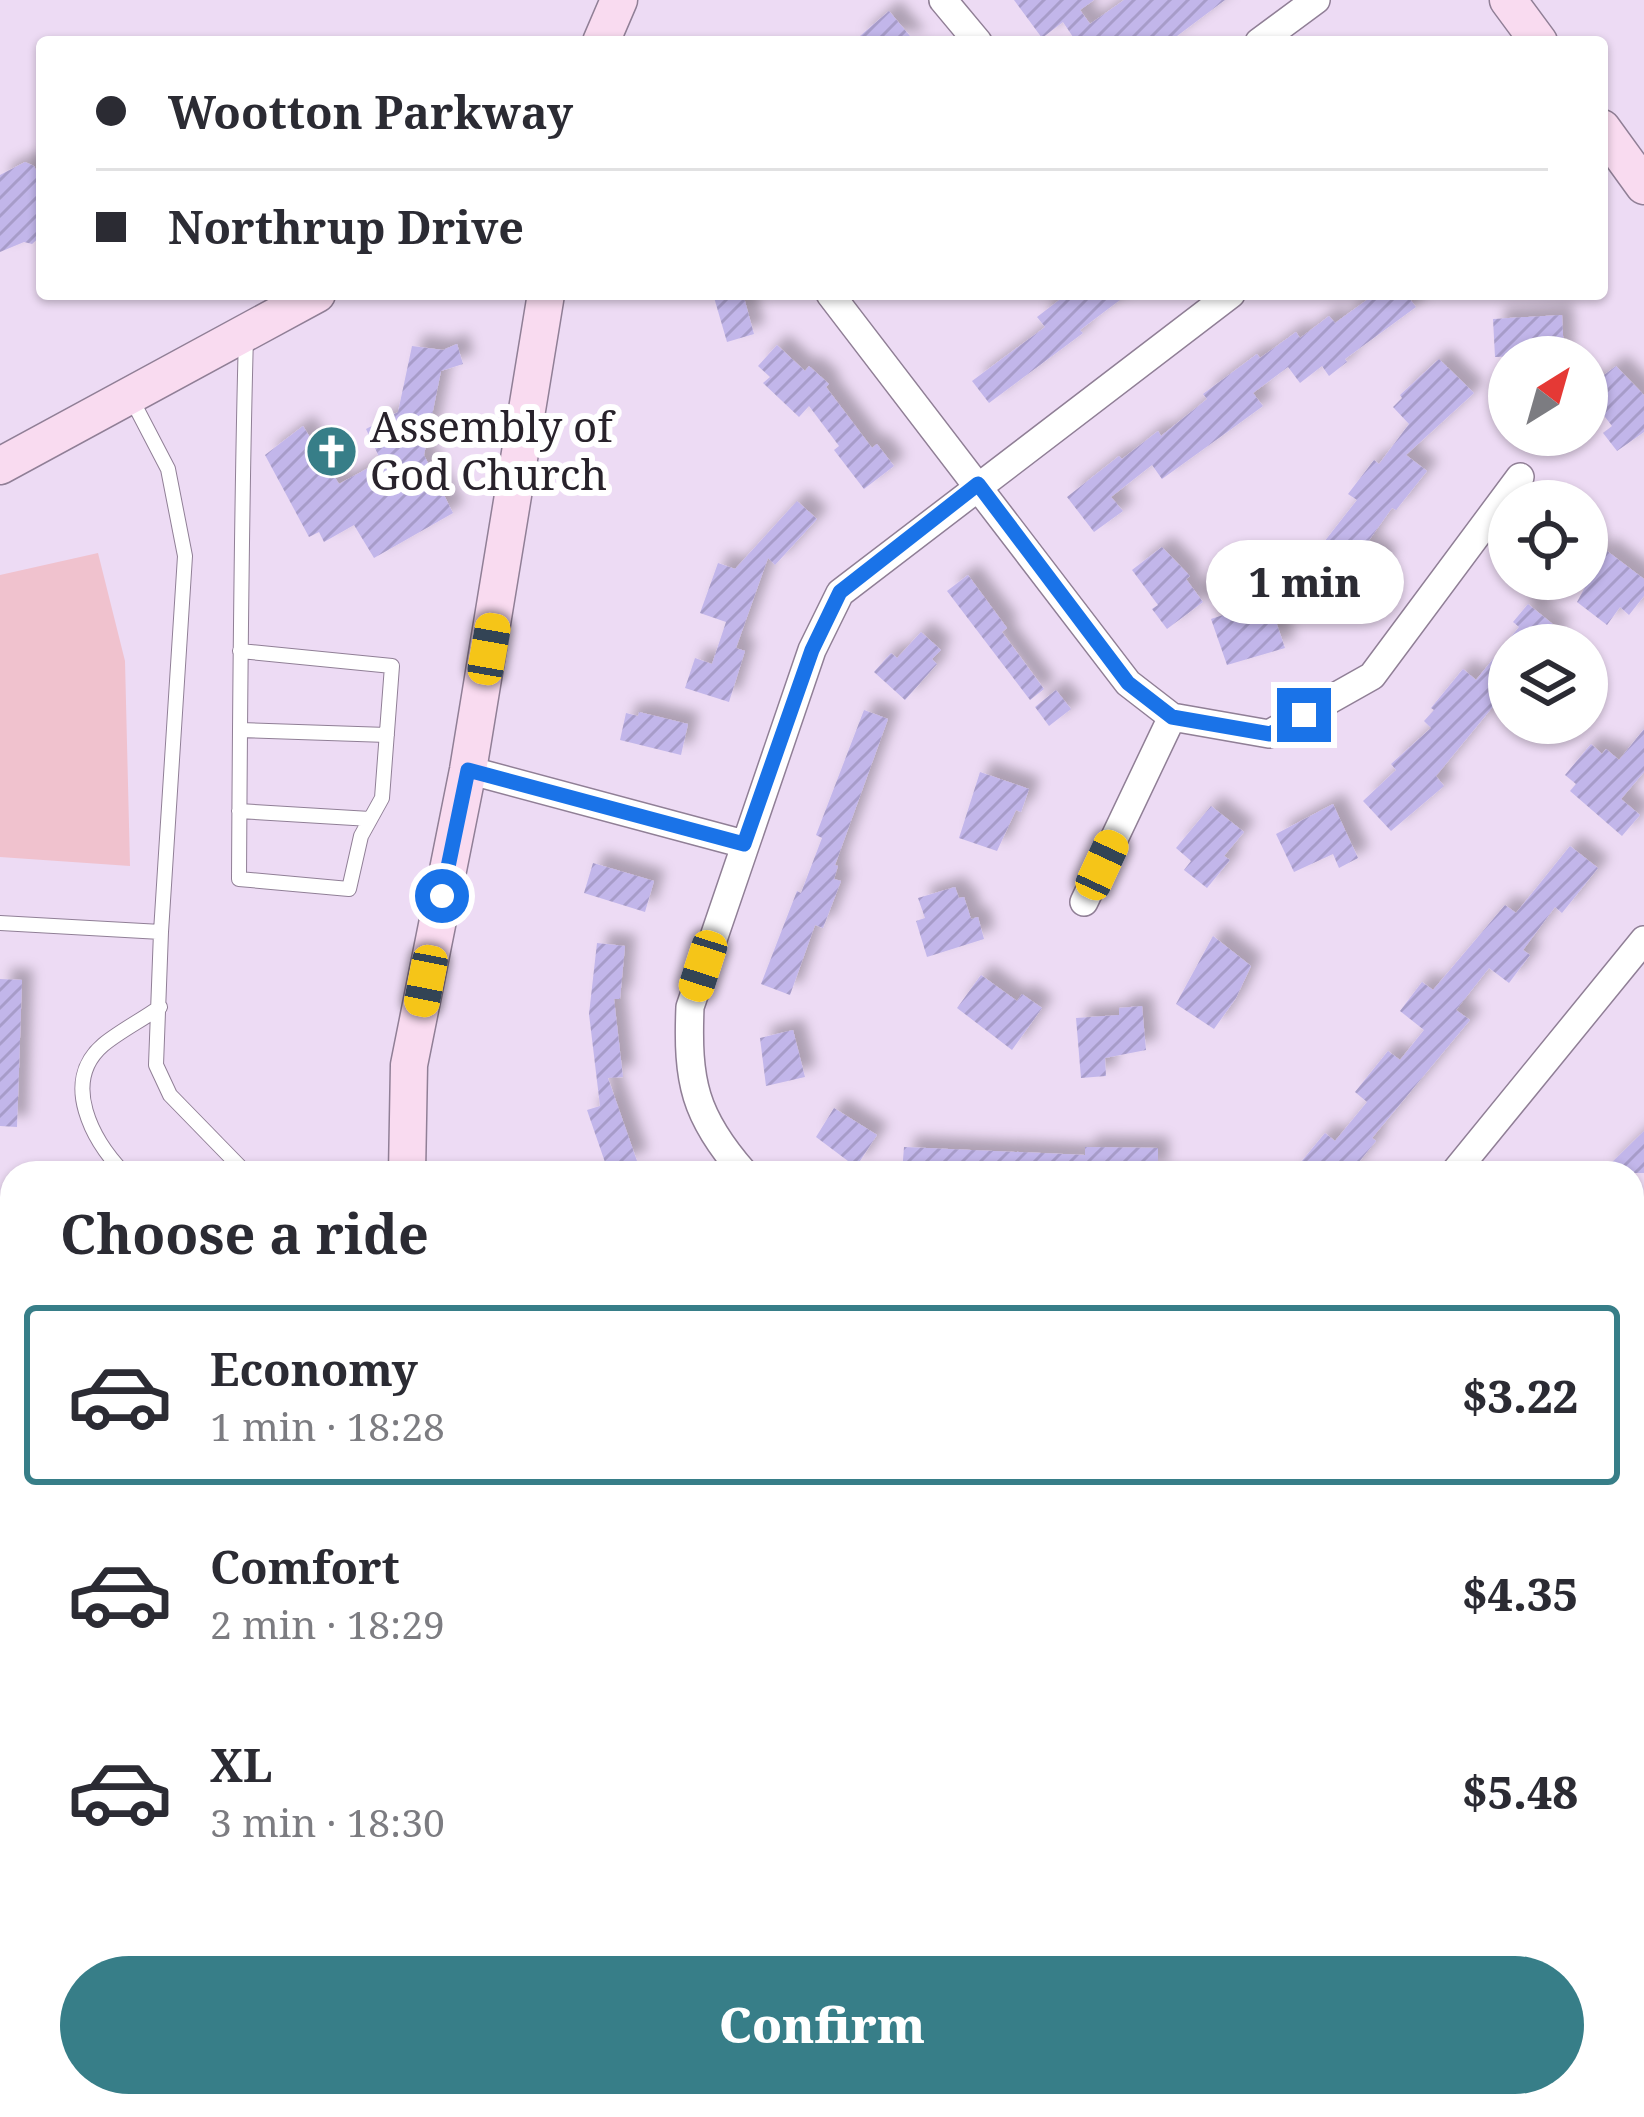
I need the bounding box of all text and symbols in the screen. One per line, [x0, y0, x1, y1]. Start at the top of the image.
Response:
text: Wootton Parkway [168, 81, 573, 142]
text: Northrup Drive [168, 196, 524, 257]
north arrow [1488, 336, 1608, 456]
map controls [1488, 336, 1608, 744]
place label: Assembly of God Church [370, 397, 616, 502]
church icon: Assembly of God Church [303, 423, 359, 479]
button: locate [1488, 480, 1608, 600]
callout: 1 min [1205, 541, 1403, 625]
text: 1 min [1249, 555, 1361, 608]
car [465, 610, 513, 688]
button: layers [1488, 624, 1608, 744]
route end [1277, 688, 1331, 742]
car [1070, 825, 1134, 905]
route start [415, 869, 469, 923]
car [675, 926, 731, 1006]
car [401, 942, 451, 1020]
text: Choose a ride [60, 1196, 429, 1270]
text: Economy [210, 1338, 418, 1399]
icon: car [66, 1341, 174, 1449]
text: $3.22 [1462, 1365, 1578, 1426]
text: 1 min · 18:28 [210, 1399, 445, 1452]
text: Comfort [210, 1536, 400, 1597]
icon: car [66, 1539, 174, 1647]
text: $4.35 [1462, 1563, 1578, 1624]
text: 2 min · 18:29 [210, 1597, 445, 1650]
text: XL [210, 1734, 272, 1795]
icon: car [66, 1737, 174, 1845]
text: $5.48 [1462, 1761, 1578, 1822]
text: 3 min · 18:30 [210, 1795, 445, 1848]
button: Confirm [60, 1956, 1584, 2094]

